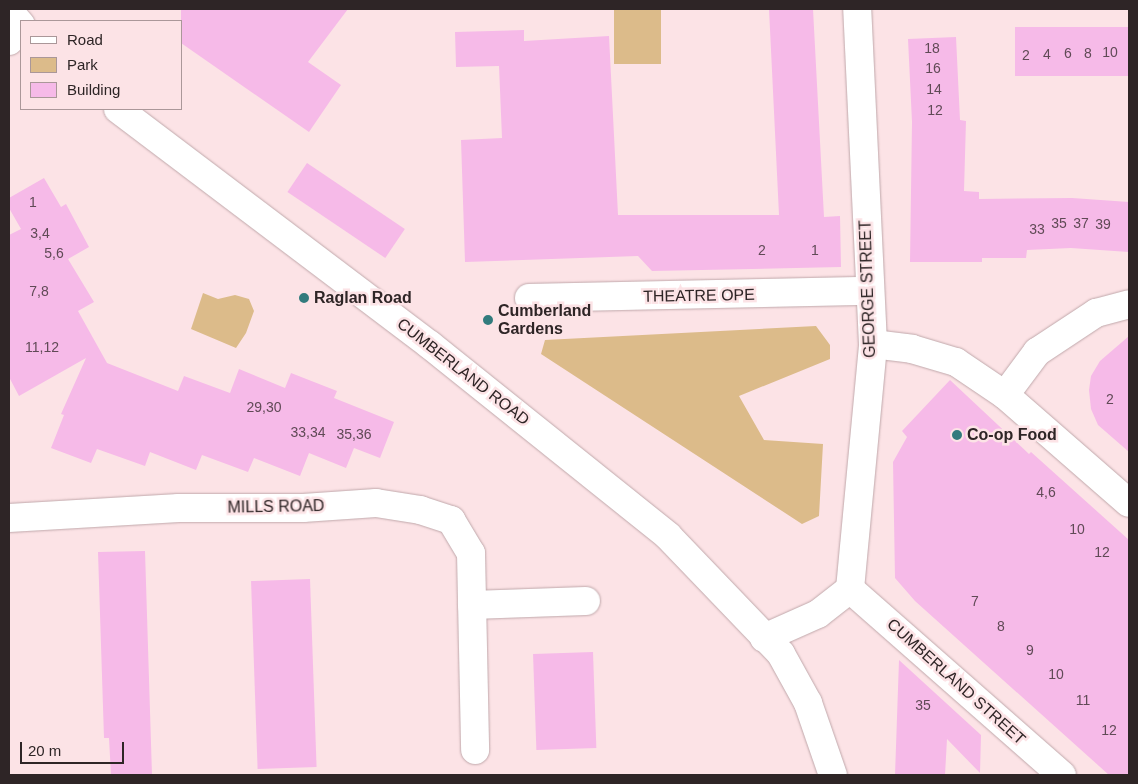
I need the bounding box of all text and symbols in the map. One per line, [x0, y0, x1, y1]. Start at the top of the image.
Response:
legend [20, 20, 182, 110]
text: Road [67, 31, 103, 48]
house number: 18 [924, 40, 940, 56]
house number: 10 [1102, 44, 1118, 60]
house number: 6 [1064, 45, 1072, 61]
house number: 8 [1084, 45, 1092, 61]
house number: 4 [1043, 46, 1051, 62]
house number: 2 [1022, 47, 1030, 63]
text: Park [67, 56, 98, 73]
house number: 16 [925, 60, 941, 76]
text: Building [67, 81, 120, 98]
house number: 14 [926, 81, 942, 97]
house number: 12 [927, 102, 943, 118]
house number: 1 [29, 194, 37, 210]
house number: 35 [1051, 215, 1067, 231]
house number: 37 [1073, 215, 1089, 231]
house number: 39 [1095, 216, 1111, 232]
street label: GEORGE STREET [856, 220, 880, 358]
house number: 33 [1029, 221, 1045, 237]
house number: 3,4 [30, 225, 50, 241]
house number: 2 [758, 242, 766, 258]
house number: 1 [811, 242, 819, 258]
house number: 5,6 [44, 245, 64, 261]
house number: 7,8 [29, 283, 49, 299]
street label: THEATRE OPE [643, 285, 755, 307]
place label: Raglan Road [314, 288, 412, 308]
marker: Raglan Road [298, 292, 310, 304]
place label: Cumberland Gardens [498, 301, 591, 339]
street label: CUMBERLAND ROAD [393, 314, 533, 430]
marker: Cumberland Gardens [482, 314, 494, 326]
house number: 11,12 [25, 339, 59, 355]
house number: 2 [1106, 391, 1114, 407]
house number: 29,30 [246, 399, 282, 415]
house number: 33,34 [290, 424, 326, 440]
place label: Co-op Food [967, 425, 1057, 445]
house number: 35,36 [336, 426, 372, 442]
marker: Co-op Food [951, 429, 963, 441]
house number: 4,6 [1036, 484, 1056, 500]
street label: MILLS ROAD [227, 497, 325, 517]
house number: 10 [1069, 521, 1085, 537]
house number: 12 [1094, 544, 1110, 560]
house number: 7 [971, 593, 979, 609]
street label: CUMBERLAND STREET [883, 615, 1029, 749]
house number: 8 [997, 618, 1005, 634]
house number: 9 [1026, 642, 1034, 658]
house number: 10 [1048, 666, 1064, 682]
house number: 11 [1076, 692, 1090, 708]
house number: 35 [915, 697, 931, 713]
house number: 12 [1101, 722, 1117, 738]
scale bar [22, 732, 126, 764]
text: 20 m [28, 742, 61, 759]

